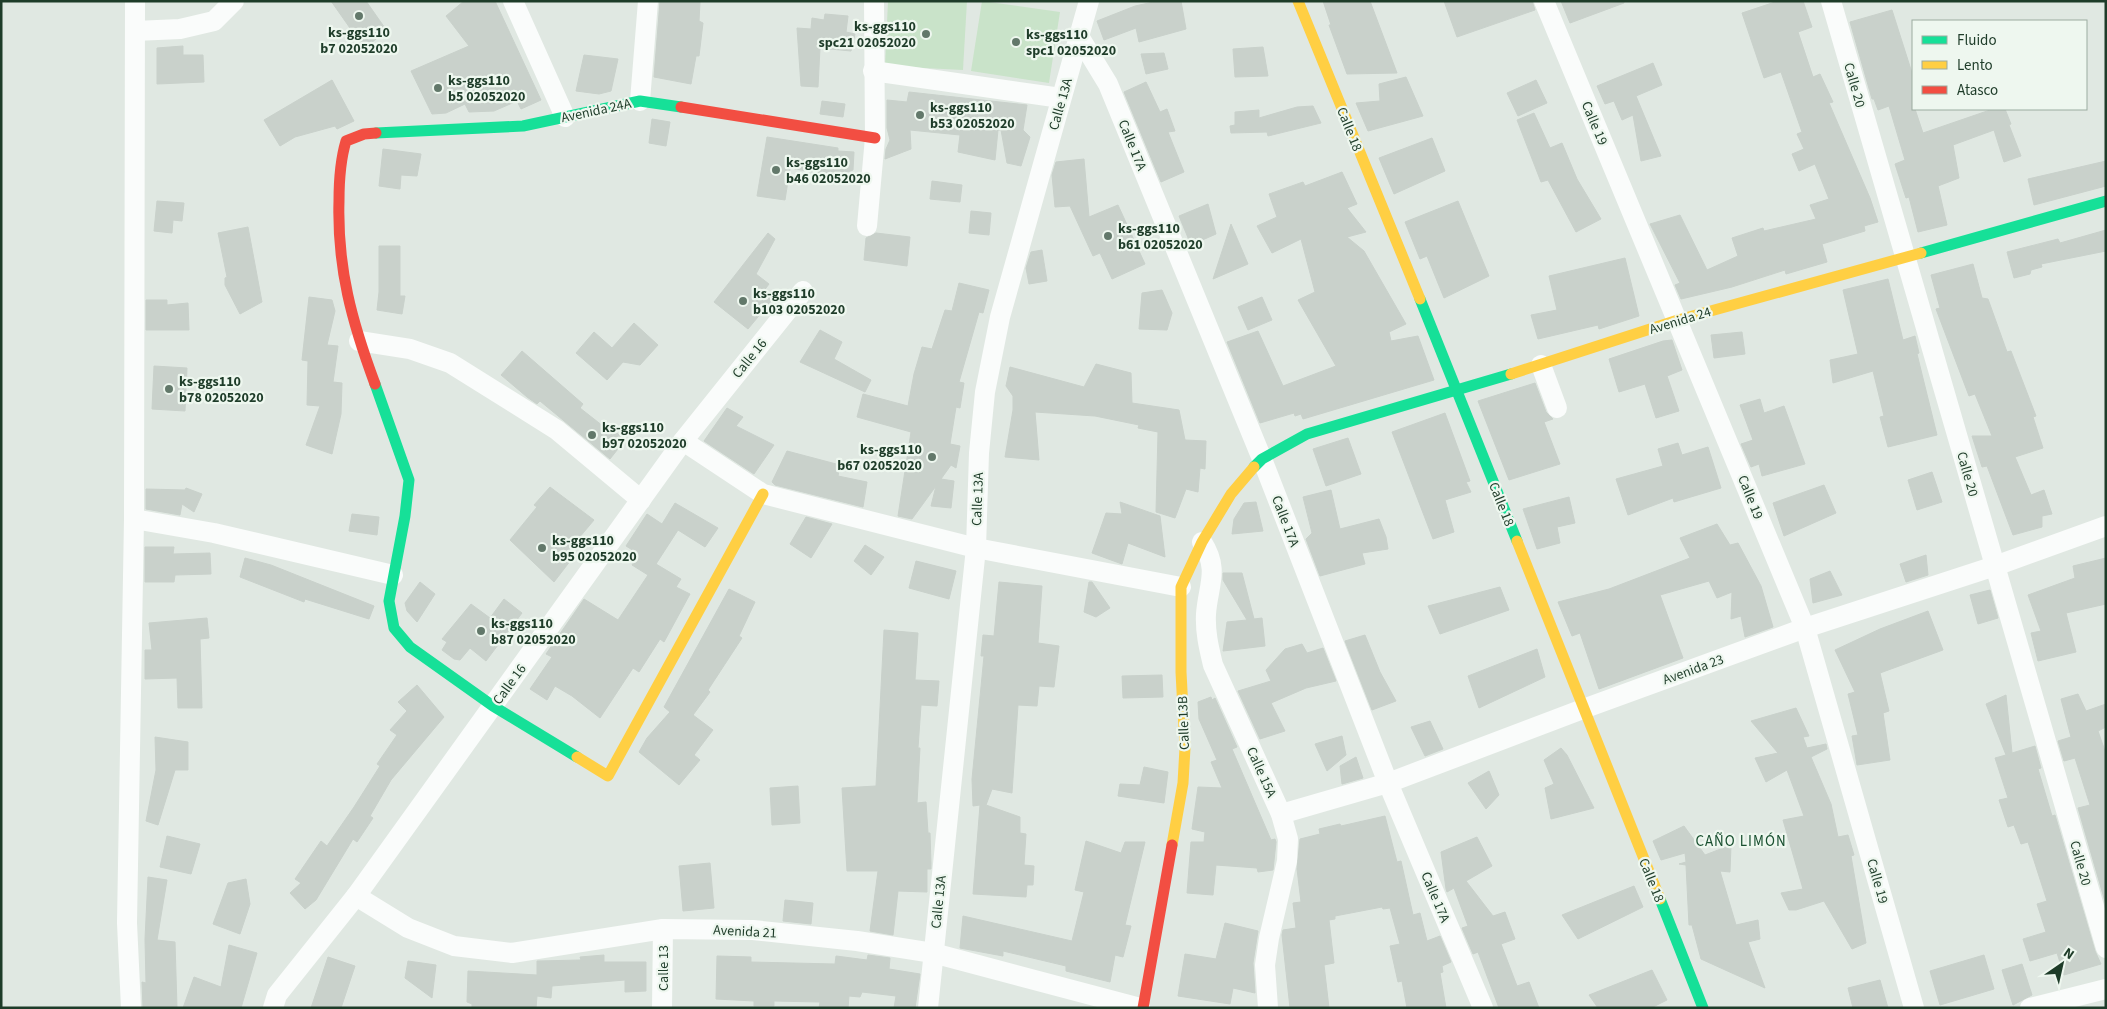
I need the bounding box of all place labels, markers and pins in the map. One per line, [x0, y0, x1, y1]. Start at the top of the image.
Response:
marker: ks-ggs110 b7 02052020 [353, 10, 365, 22]
place label: ks-ggs110 spc21 02052020 [819, 17, 916, 53]
place label: ks-ggs110 b7 02052020 [320, 23, 398, 59]
place label: ks-ggs110 spc1 02052020 [1026, 25, 1116, 61]
marker: ks-ggs110 spc21 02052020 [920, 28, 932, 40]
marker: ks-ggs110 spc1 02052020 [1010, 36, 1022, 48]
place label: ks-ggs110 b5 02052020 [448, 71, 525, 107]
marker: ks-ggs110 b5 02052020 [432, 82, 444, 94]
place label: ks-ggs110 b53 02052020 [930, 98, 1015, 134]
marker: ks-ggs110 b53 02052020 [914, 109, 926, 121]
place label: ks-ggs110 b46 02052020 [786, 153, 871, 189]
marker: ks-ggs110 b46 02052020 [770, 164, 782, 176]
place label: ks-ggs110 b61 02052020 [1118, 219, 1203, 255]
marker: ks-ggs110 b61 02052020 [1102, 230, 1114, 242]
place label: ks-ggs110 b103 02052020 [753, 284, 845, 320]
marker: ks-ggs110 b103 02052020 [737, 295, 749, 307]
place label: ks-ggs110 b78 02052020 [179, 372, 264, 408]
marker: ks-ggs110 b78 02052020 [163, 383, 175, 395]
place label: ks-ggs110 b97 02052020 [602, 418, 687, 454]
marker: ks-ggs110 b97 02052020 [586, 429, 598, 441]
place label: ks-ggs110 b67 02052020 [837, 440, 922, 476]
marker: ks-ggs110 b67 02052020 [926, 451, 938, 463]
place label: ks-ggs110 b95 02052020 [552, 531, 637, 567]
marker: ks-ggs110 b95 02052020 [536, 542, 548, 554]
place label: ks-ggs110 b87 02052020 [491, 614, 576, 650]
marker: ks-ggs110 b87 02052020 [475, 625, 487, 637]

